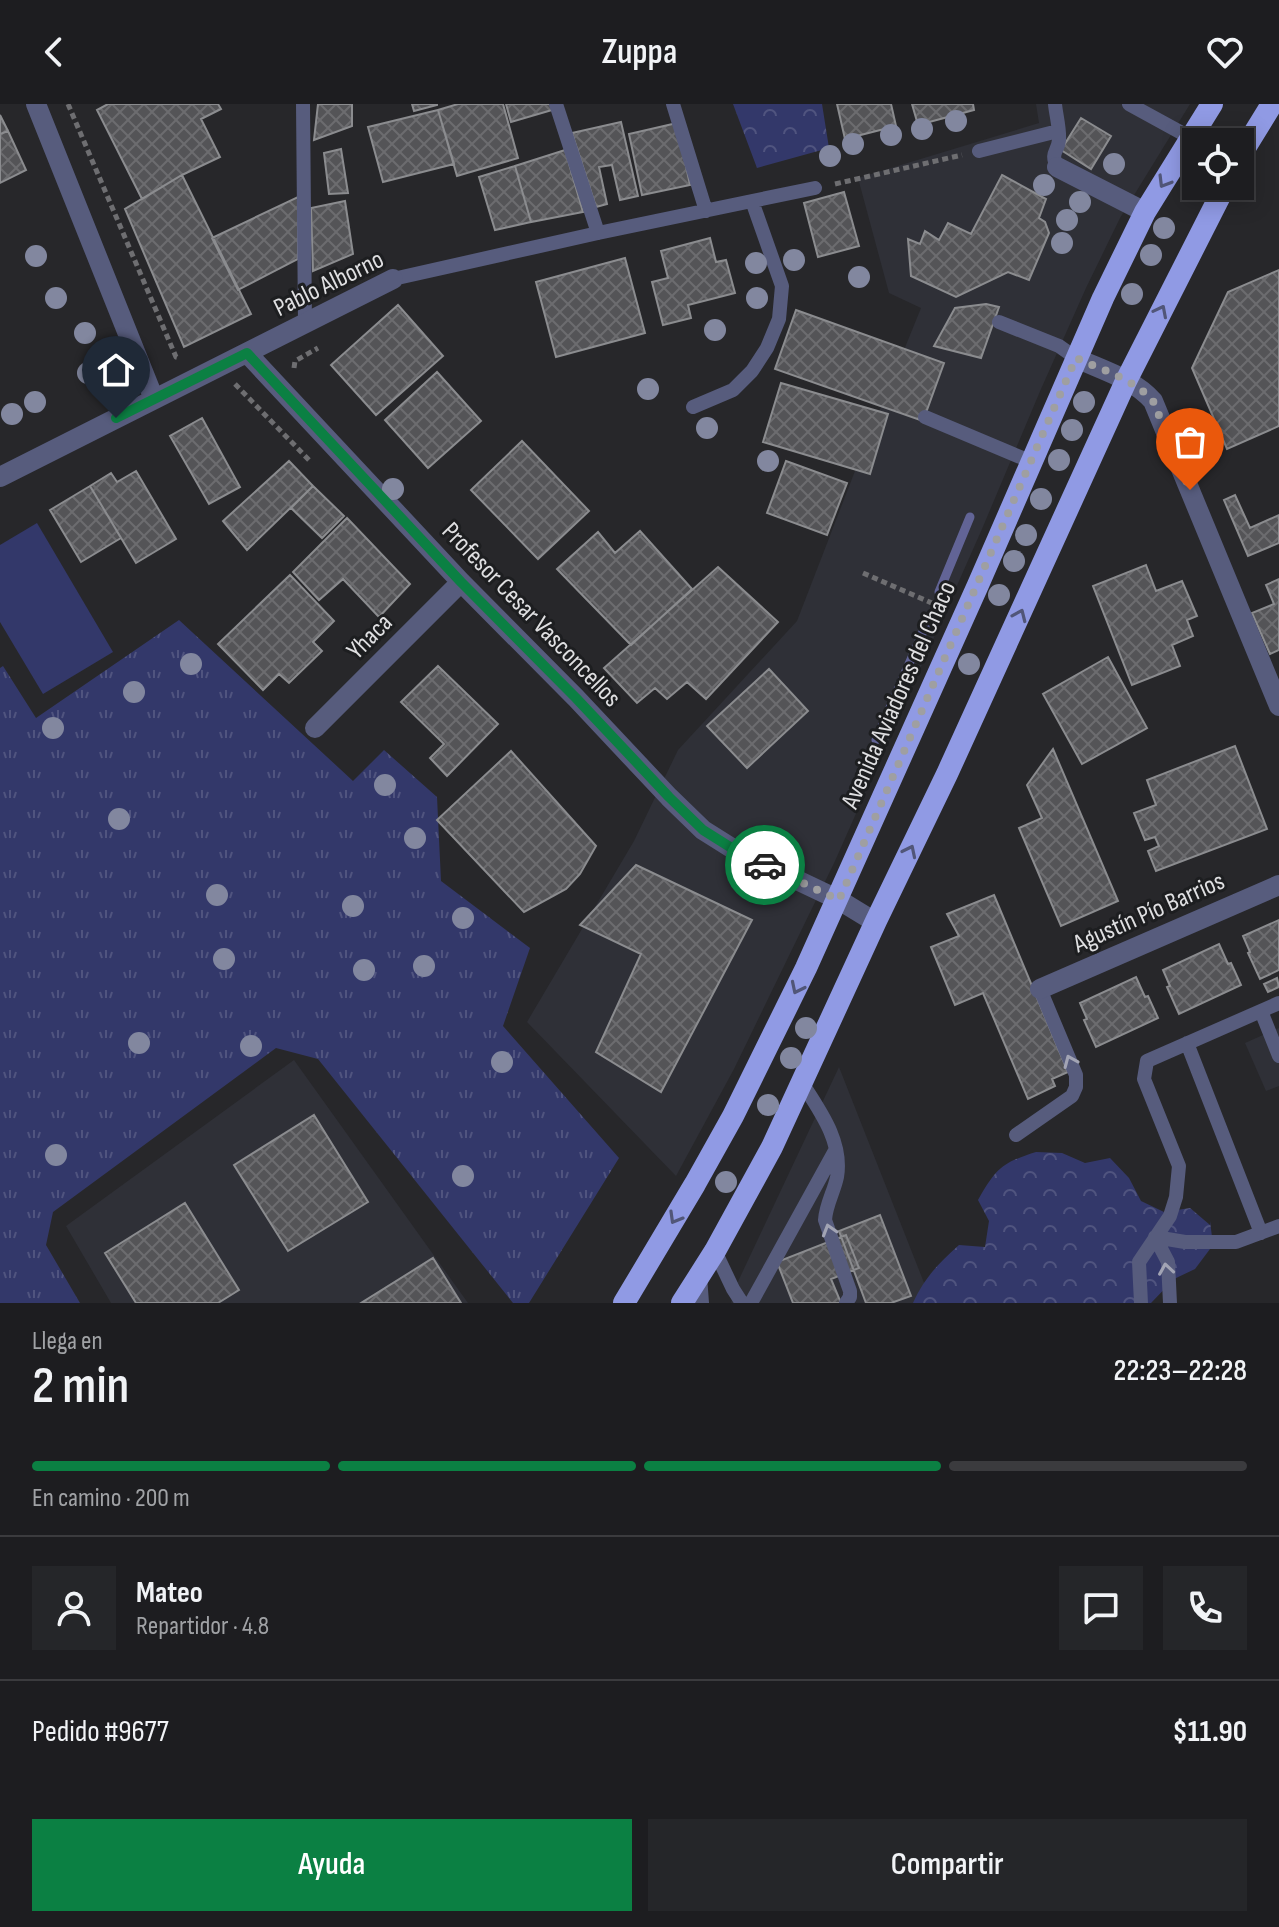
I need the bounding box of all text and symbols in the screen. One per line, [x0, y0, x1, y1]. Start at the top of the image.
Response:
icon: back [32, 30, 76, 74]
icon: heart [1203, 30, 1247, 74]
text: Zuppa [602, 31, 677, 74]
map controls [1182, 128, 1254, 200]
button: locate [1182, 128, 1254, 200]
one-way arrow [1158, 173, 1174, 188]
street label: Pablo Alborno [269, 244, 389, 324]
one-way arrow [1152, 305, 1167, 320]
pin [82, 336, 150, 418]
icon: home [94, 348, 138, 392]
pin [1156, 408, 1224, 490]
icon: bag [1168, 420, 1212, 464]
street label: Profesor Cesar Vasconcellos [435, 516, 627, 714]
street label: Avenida Aviadores del Chaco [835, 577, 963, 814]
street label: Yhaca [341, 608, 399, 666]
one-way arrow [1010, 609, 1026, 623]
courier [725, 825, 805, 905]
icon: car [743, 843, 787, 887]
one-way arrow [900, 844, 916, 859]
street label: Agustín Pío Barrios [1068, 866, 1229, 961]
one-way arrow [791, 980, 807, 995]
one-way arrow [1063, 1055, 1079, 1069]
one-way arrow [669, 1209, 685, 1224]
one-way arrow [822, 1224, 838, 1237]
one-way arrow [1159, 1262, 1176, 1275]
text: Llega en [32, 1326, 103, 1357]
text: 22:23–22:28 [1114, 1353, 1247, 1389]
text: 2 min [32, 1355, 129, 1418]
text: En camino · 200 m [32, 1483, 190, 1514]
button: person [32, 1566, 116, 1650]
button: chat [1059, 1566, 1143, 1650]
button: phone [1163, 1566, 1247, 1650]
text: Mateo [136, 1575, 203, 1611]
text: Repartidor · 4.8 [136, 1611, 269, 1642]
text: Pedido #9677 [32, 1714, 169, 1750]
text: $11.90 [1172, 1714, 1247, 1750]
button: Ayuda [32, 1819, 632, 1911]
button: Compartir [648, 1819, 1247, 1911]

